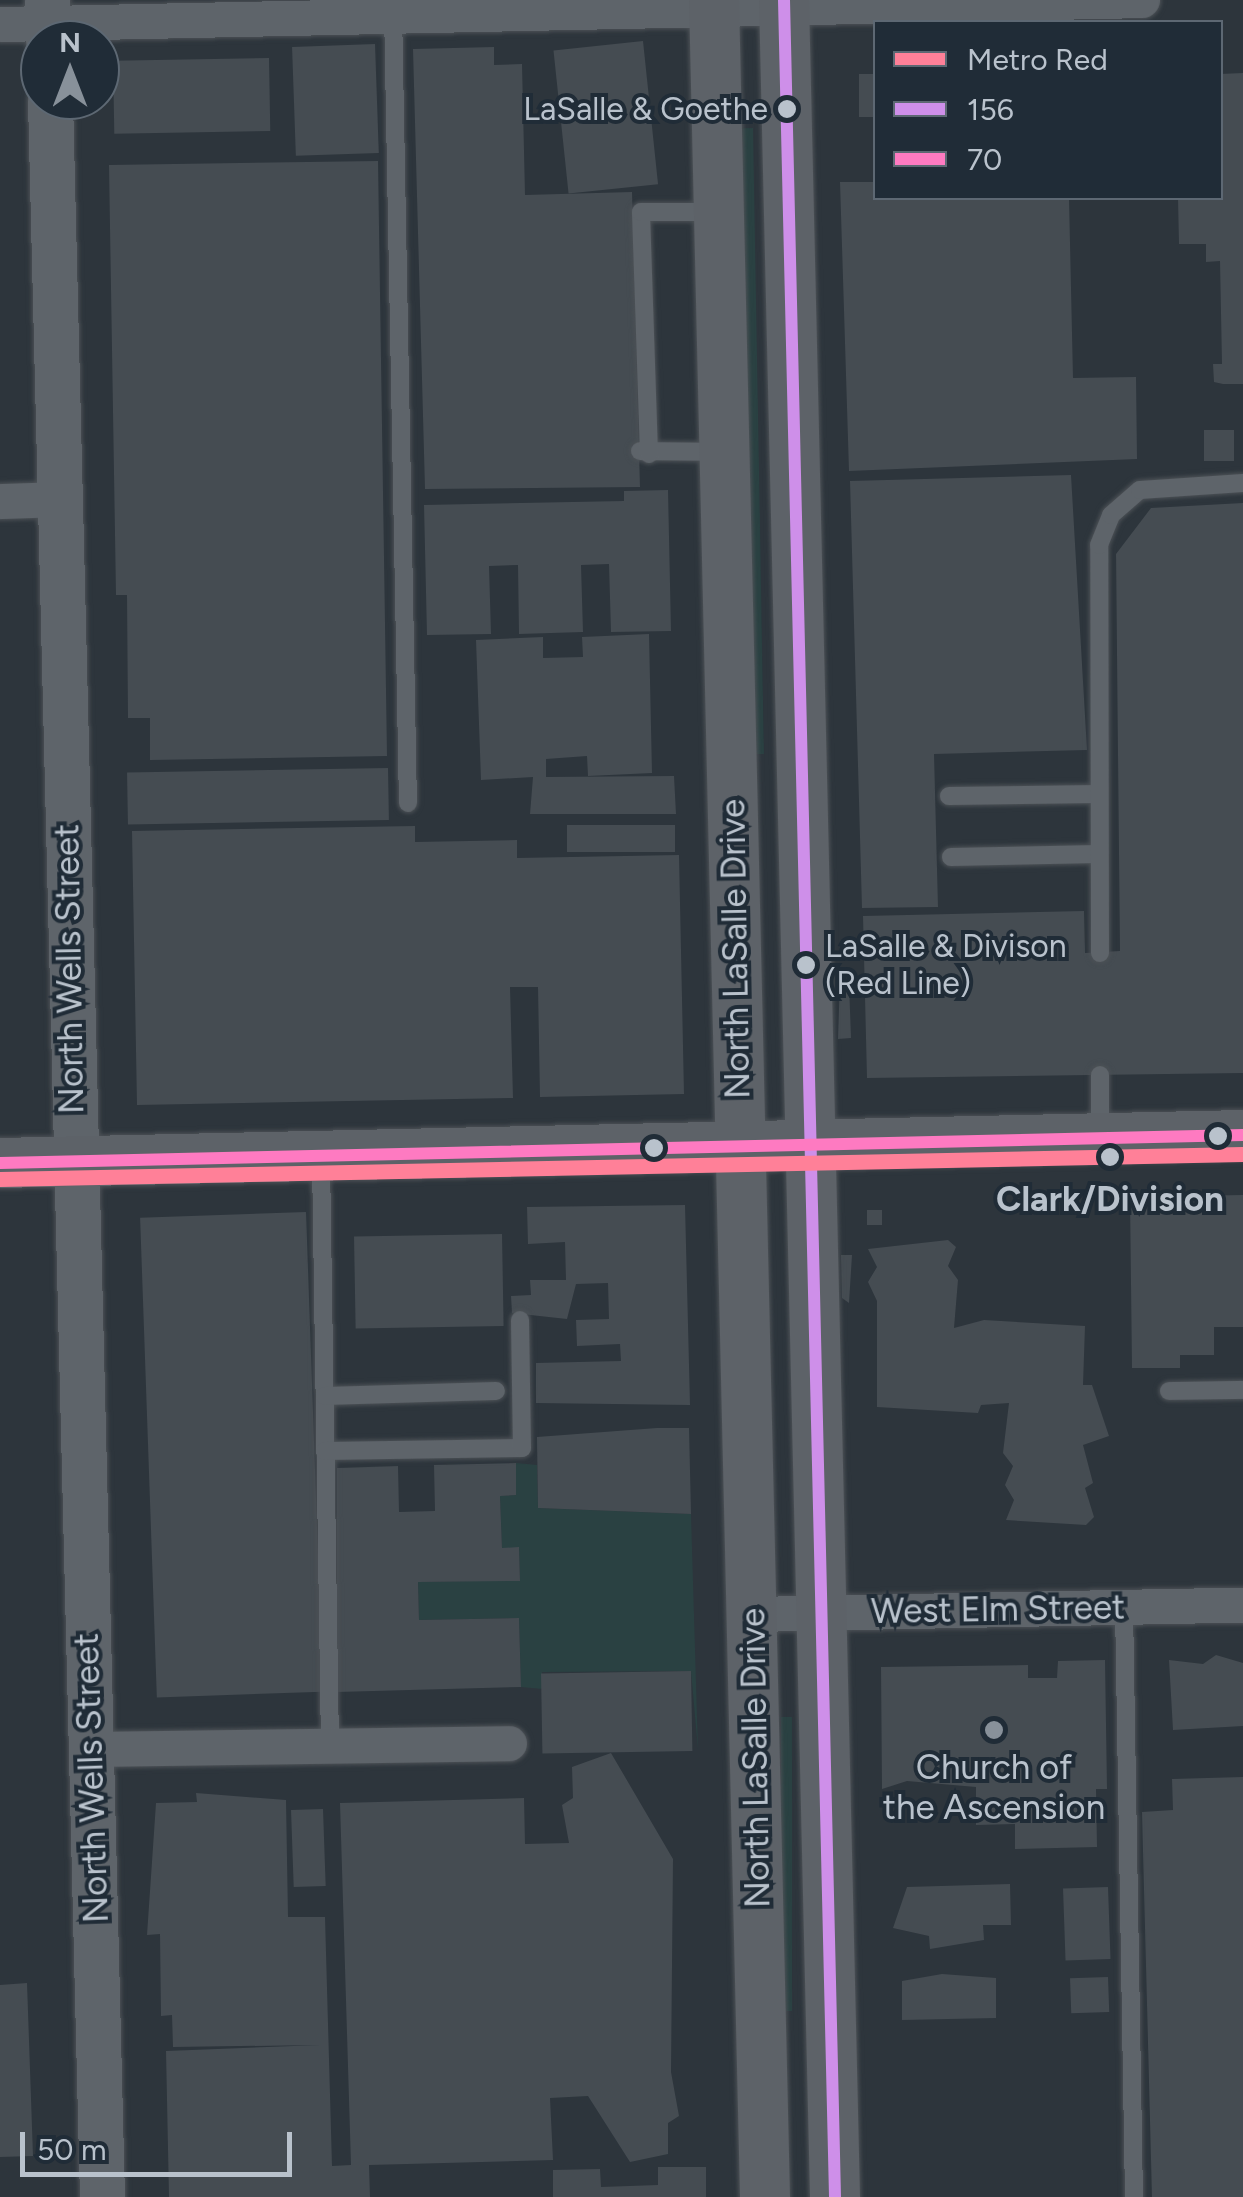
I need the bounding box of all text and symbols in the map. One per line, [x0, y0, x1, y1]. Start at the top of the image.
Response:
north arrow [20, 20, 120, 120]
legend [873, 20, 1223, 200]
text: N [59, 25, 81, 59]
text: Metro Red [967, 41, 1108, 78]
place label: LaSalle & Goethe [523, 90, 768, 128]
text: 156 [967, 91, 1014, 128]
marker: LaSalle & Goethe [777, 99, 797, 119]
text: 70 [967, 141, 1002, 178]
street label: North LaSalle Drive [711, 799, 759, 1099]
street label: North Wells Street [45, 824, 93, 1114]
place label: LaSalle & Divison (Red Line) [825, 928, 1067, 1003]
marker: LaSalle & Divison (Red Line) [796, 955, 816, 975]
unlabelled marker [1208, 1126, 1228, 1146]
unlabelled marker [644, 1138, 664, 1158]
marker: Clark/Division [1094, 1141, 1126, 1173]
place label: Clark/Division [996, 1178, 1224, 1220]
street label: West Elm Street [870, 1586, 1126, 1632]
street label: North LaSalle Drive [731, 1608, 779, 1908]
street label: North Wells Street [65, 1632, 117, 1924]
marker: Church of the Ascension [983, 1719, 1005, 1741]
place label: Church of the Ascension [883, 1746, 1105, 1828]
scale bar [25, 2112, 298, 2174]
text: 50 m [37, 2131, 106, 2168]

